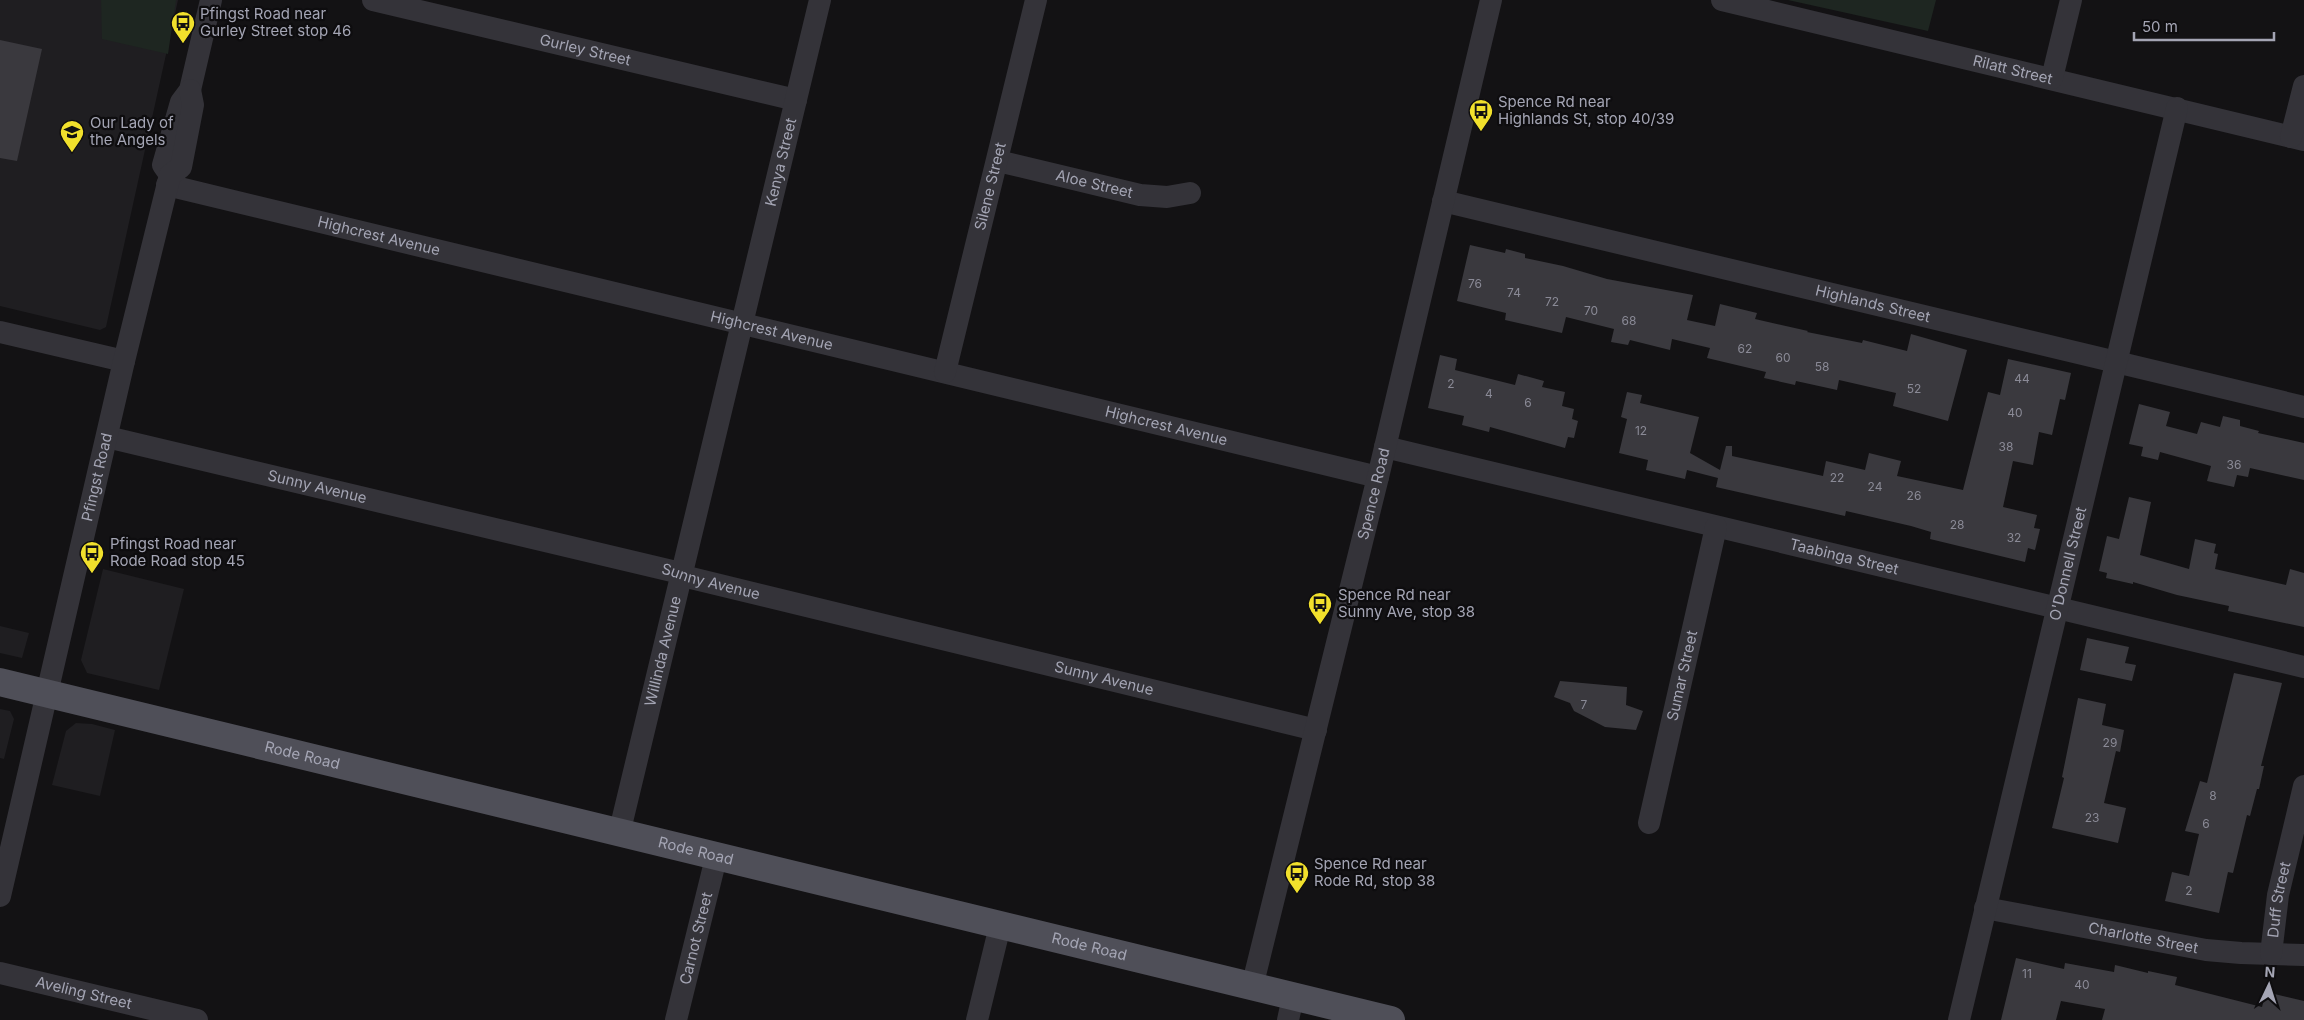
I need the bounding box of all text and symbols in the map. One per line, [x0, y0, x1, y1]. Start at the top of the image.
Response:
place label: Pfingst Road near Gurley Street stop 46 [200, 4, 351, 40]
bus stop icon: Pfingst Road near Gurley Street stop 46 [170, 10, 196, 44]
scale bar [2134, 10, 2274, 42]
text: 50 m [2142, 17, 2178, 36]
street label: Gurley Street [538, 30, 633, 70]
street label: Rilatt Street [1971, 51, 2055, 88]
place label: Spence Rd near Highlands St, stop 40/39 [1498, 92, 1674, 128]
bus stop icon: Spence Rd near Highlands St, stop 40/39 [1468, 98, 1494, 132]
place label: Our Lady of the Angels [90, 113, 174, 149]
street label: Kenya Street [761, 116, 800, 208]
school or university icon: Our Lady of the Angels [59, 119, 85, 153]
street label: Silene Street [970, 140, 1010, 232]
street label: Aloe Street [1054, 165, 1135, 202]
street label: Highcrest Avenue [316, 212, 442, 260]
house number: 76 [1468, 276, 1482, 291]
street label: Highlands Street [1814, 280, 1932, 326]
house number: 74 [1507, 285, 1521, 300]
house number: 72 [1545, 294, 1559, 309]
house number: 70 [1584, 303, 1598, 318]
street label: Highcrest Avenue [709, 306, 835, 354]
house number: 68 [1622, 313, 1636, 328]
house number: 62 [1738, 341, 1752, 356]
house number: 60 [1775, 350, 1791, 365]
house number: 58 [1815, 359, 1829, 374]
house number: 44 [2014, 371, 2030, 386]
house number: 2 [1447, 376, 1455, 391]
house number: 52 [1907, 381, 1921, 396]
house number: 4 [1485, 386, 1493, 401]
house number: 6 [1524, 395, 1532, 410]
street label: Highcrest Avenue [1103, 402, 1230, 449]
house number: 40 [2007, 405, 2023, 420]
house number: 12 [1635, 423, 1647, 438]
street label: Pfingst Road [77, 431, 116, 523]
house number: 38 [1999, 439, 2013, 454]
street label: Spence Road [1353, 446, 1394, 542]
house number: 36 [2227, 457, 2241, 472]
street label: Sunny Avenue [266, 465, 369, 507]
house number: 22 [1830, 470, 1844, 485]
house number: 24 [1868, 479, 1883, 494]
house number: 26 [1907, 488, 1921, 503]
street label: O'Donnell Street [2045, 505, 2090, 622]
house number: 28 [1950, 517, 1964, 532]
house number: 32 [2007, 530, 2021, 545]
place label: Pfingst Road near Rode Road stop 45 [110, 534, 245, 570]
street label: Taabinga Street [1788, 534, 1901, 579]
bus stop icon: Pfingst Road near Rode Road stop 45 [79, 540, 105, 574]
street label: Sunny Avenue [660, 559, 762, 603]
place label: Spence Rd near Sunny Ave, stop 38 [1338, 585, 1475, 621]
bus stop icon: Spence Rd near Sunny Ave, stop 38 [1307, 591, 1333, 625]
street label: Willinda Avenue [640, 594, 685, 708]
street label: Sumar Street [1662, 628, 1701, 723]
street label: Sunny Avenue [1053, 657, 1156, 699]
house number: 7 [1581, 697, 1588, 712]
house number: 29 [2103, 735, 2117, 750]
street label: Rode Road [263, 737, 342, 773]
house number: 8 [2209, 788, 2217, 803]
house number: 23 [2085, 810, 2099, 825]
house number: 6 [2202, 816, 2210, 831]
street label: Rode Road [656, 832, 735, 869]
place label: Spence Rd near Rode Rd, stop 38 [1314, 854, 1435, 890]
bus stop icon: Spence Rd near Rode Rd, stop 38 [1284, 860, 1310, 894]
street label: Duff Street [2263, 860, 2295, 939]
house number: 2 [2185, 883, 2193, 898]
street label: Carnot Street [675, 890, 716, 987]
street label: Charlotte Street [2087, 918, 2200, 957]
street label: Rode Road [1050, 928, 1129, 965]
north arrow [2244, 960, 2294, 1010]
text: N [2264, 963, 2276, 980]
house number: 11 [2022, 966, 2032, 981]
street label: Aveling Street [34, 972, 134, 1013]
house number: 40 [2074, 977, 2090, 992]

